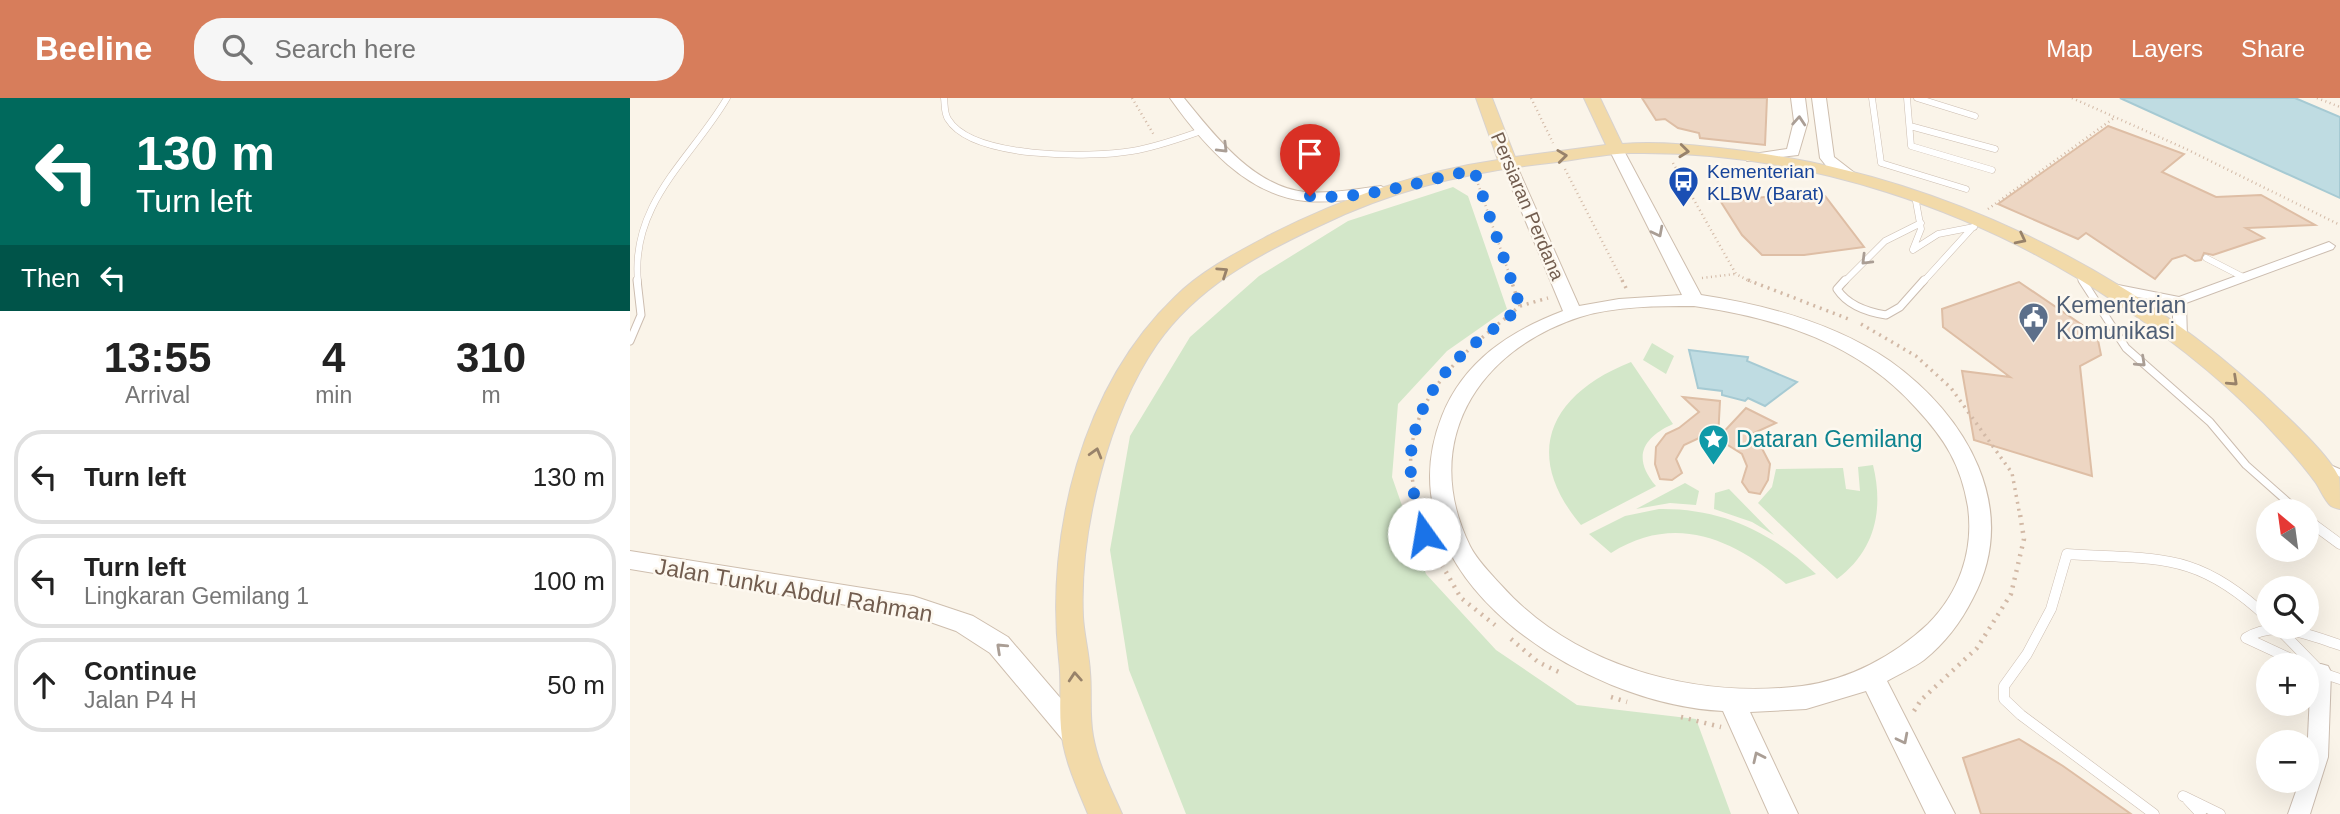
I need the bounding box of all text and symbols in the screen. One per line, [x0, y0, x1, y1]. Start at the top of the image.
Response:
search box [194, 18, 684, 81]
text: Beeline [35, 30, 152, 67]
icon: search [218, 30, 256, 68]
text: Search here [274, 34, 416, 64]
text: Map [2046, 35, 2093, 62]
text: Layers [2131, 35, 2203, 62]
text: Share [2241, 35, 2305, 62]
one-way arrow [1791, 115, 1806, 126]
pin [1280, 124, 1340, 196]
icon: left [21, 126, 112, 217]
text: 130 m [136, 126, 275, 180]
street label: Persiaran Perdana [1487, 129, 1568, 284]
icon: arrive [1291, 135, 1329, 173]
one-way arrow [1214, 140, 1227, 153]
one-way arrow [1679, 143, 1690, 158]
one-way arrow [1557, 149, 1568, 164]
place label: Kementerian KLBW (Barat) [1707, 161, 1824, 204]
bus stop icon: Kementerian KLBW (Barat) [1667, 165, 1701, 209]
text: Turn left [136, 183, 252, 219]
one-way arrow [1650, 224, 1664, 237]
one-way arrow [2014, 231, 2026, 244]
one-way arrow [1862, 252, 1875, 265]
icon: left [94, 259, 132, 297]
text: Then [21, 263, 80, 293]
one-way arrow [1215, 268, 1228, 280]
place label: Kementerian Komunikasi [2056, 292, 2186, 344]
public building icon: Kementerian Komunikasi [2016, 301, 2050, 345]
text: 13:55 [104, 334, 211, 381]
text: 4 [322, 334, 345, 381]
text: 310 [456, 334, 526, 381]
one-way arrow [2133, 354, 2146, 367]
one-way arrow [2225, 373, 2238, 386]
text: Arrival [125, 382, 190, 408]
text: min [315, 382, 352, 408]
text: m [482, 382, 501, 408]
place icon: Dataran Gemilang [1696, 422, 1730, 466]
place label: Dataran Gemilang [1736, 426, 1923, 452]
one-way arrow [1088, 447, 1103, 459]
icon: left [25, 458, 63, 496]
text: Turn left [84, 462, 186, 492]
text: 130 m [533, 462, 605, 492]
position arrow [1387, 497, 1461, 571]
north arrow [2256, 499, 2319, 562]
map controls [2256, 499, 2319, 793]
text: Turn left [84, 552, 186, 582]
street label: Jalan Tunku Abdul Rahman [653, 553, 935, 627]
icon: left [25, 562, 63, 600]
text: 100 m [533, 566, 605, 596]
button: search [2256, 576, 2319, 639]
text: Lingkaran Gemilang 1 [84, 583, 309, 609]
one-way arrow [996, 644, 1009, 657]
button: + [2256, 653, 2319, 716]
text: Continue [84, 656, 197, 686]
icon: ahead [25, 666, 63, 704]
text: 50 m [547, 670, 605, 700]
one-way arrow [1068, 672, 1083, 683]
text: Jalan P4 H [84, 687, 197, 713]
button: − [2256, 730, 2319, 793]
one-way arrow [1895, 732, 1909, 744]
one-way arrow [1752, 752, 1766, 764]

